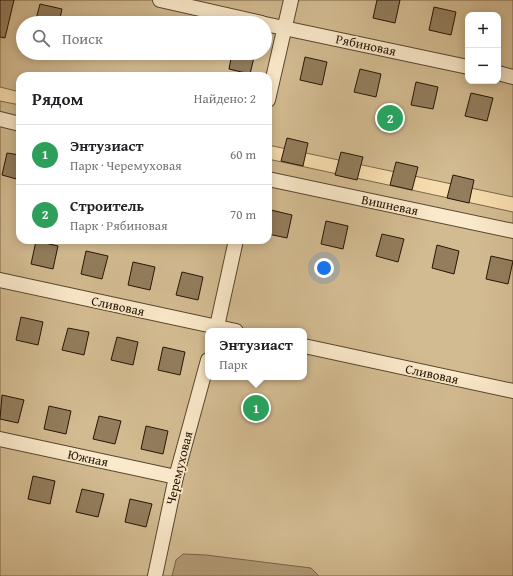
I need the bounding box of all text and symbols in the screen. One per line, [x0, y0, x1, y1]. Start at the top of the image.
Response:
map controls [465, 12, 501, 84]
button: + [465, 12, 501, 48]
search box [16, 16, 272, 60]
icon: search [30, 27, 52, 49]
text: Поиск [62, 28, 103, 49]
street label: Рябиновая [334, 29, 398, 61]
button: − [465, 48, 501, 84]
text: Рядом [32, 86, 83, 111]
text: Найдено: 2 [194, 89, 256, 108]
pin: 2 [377, 103, 403, 133]
text: Энтузиаст [70, 135, 143, 156]
text: 1 [42, 145, 48, 164]
text: 60 m [230, 145, 256, 164]
text: Парк · Черемуховая [70, 156, 182, 175]
street label: Вишневая [360, 190, 421, 220]
text: Строитель [70, 195, 144, 216]
text: 2 [42, 205, 48, 224]
text: 70 m [230, 205, 256, 224]
text: Парк · Рябиновая [70, 216, 168, 235]
your location [314, 258, 334, 278]
street label: Сливовая [90, 291, 147, 321]
popup [205, 328, 307, 380]
text: Энтузиаст [219, 334, 293, 355]
text: Парк [219, 355, 248, 374]
street label: Сливовая [404, 359, 461, 389]
pin: 1 [243, 393, 269, 423]
street label: Черемуховая [161, 429, 197, 507]
street label: Южная [66, 444, 110, 472]

